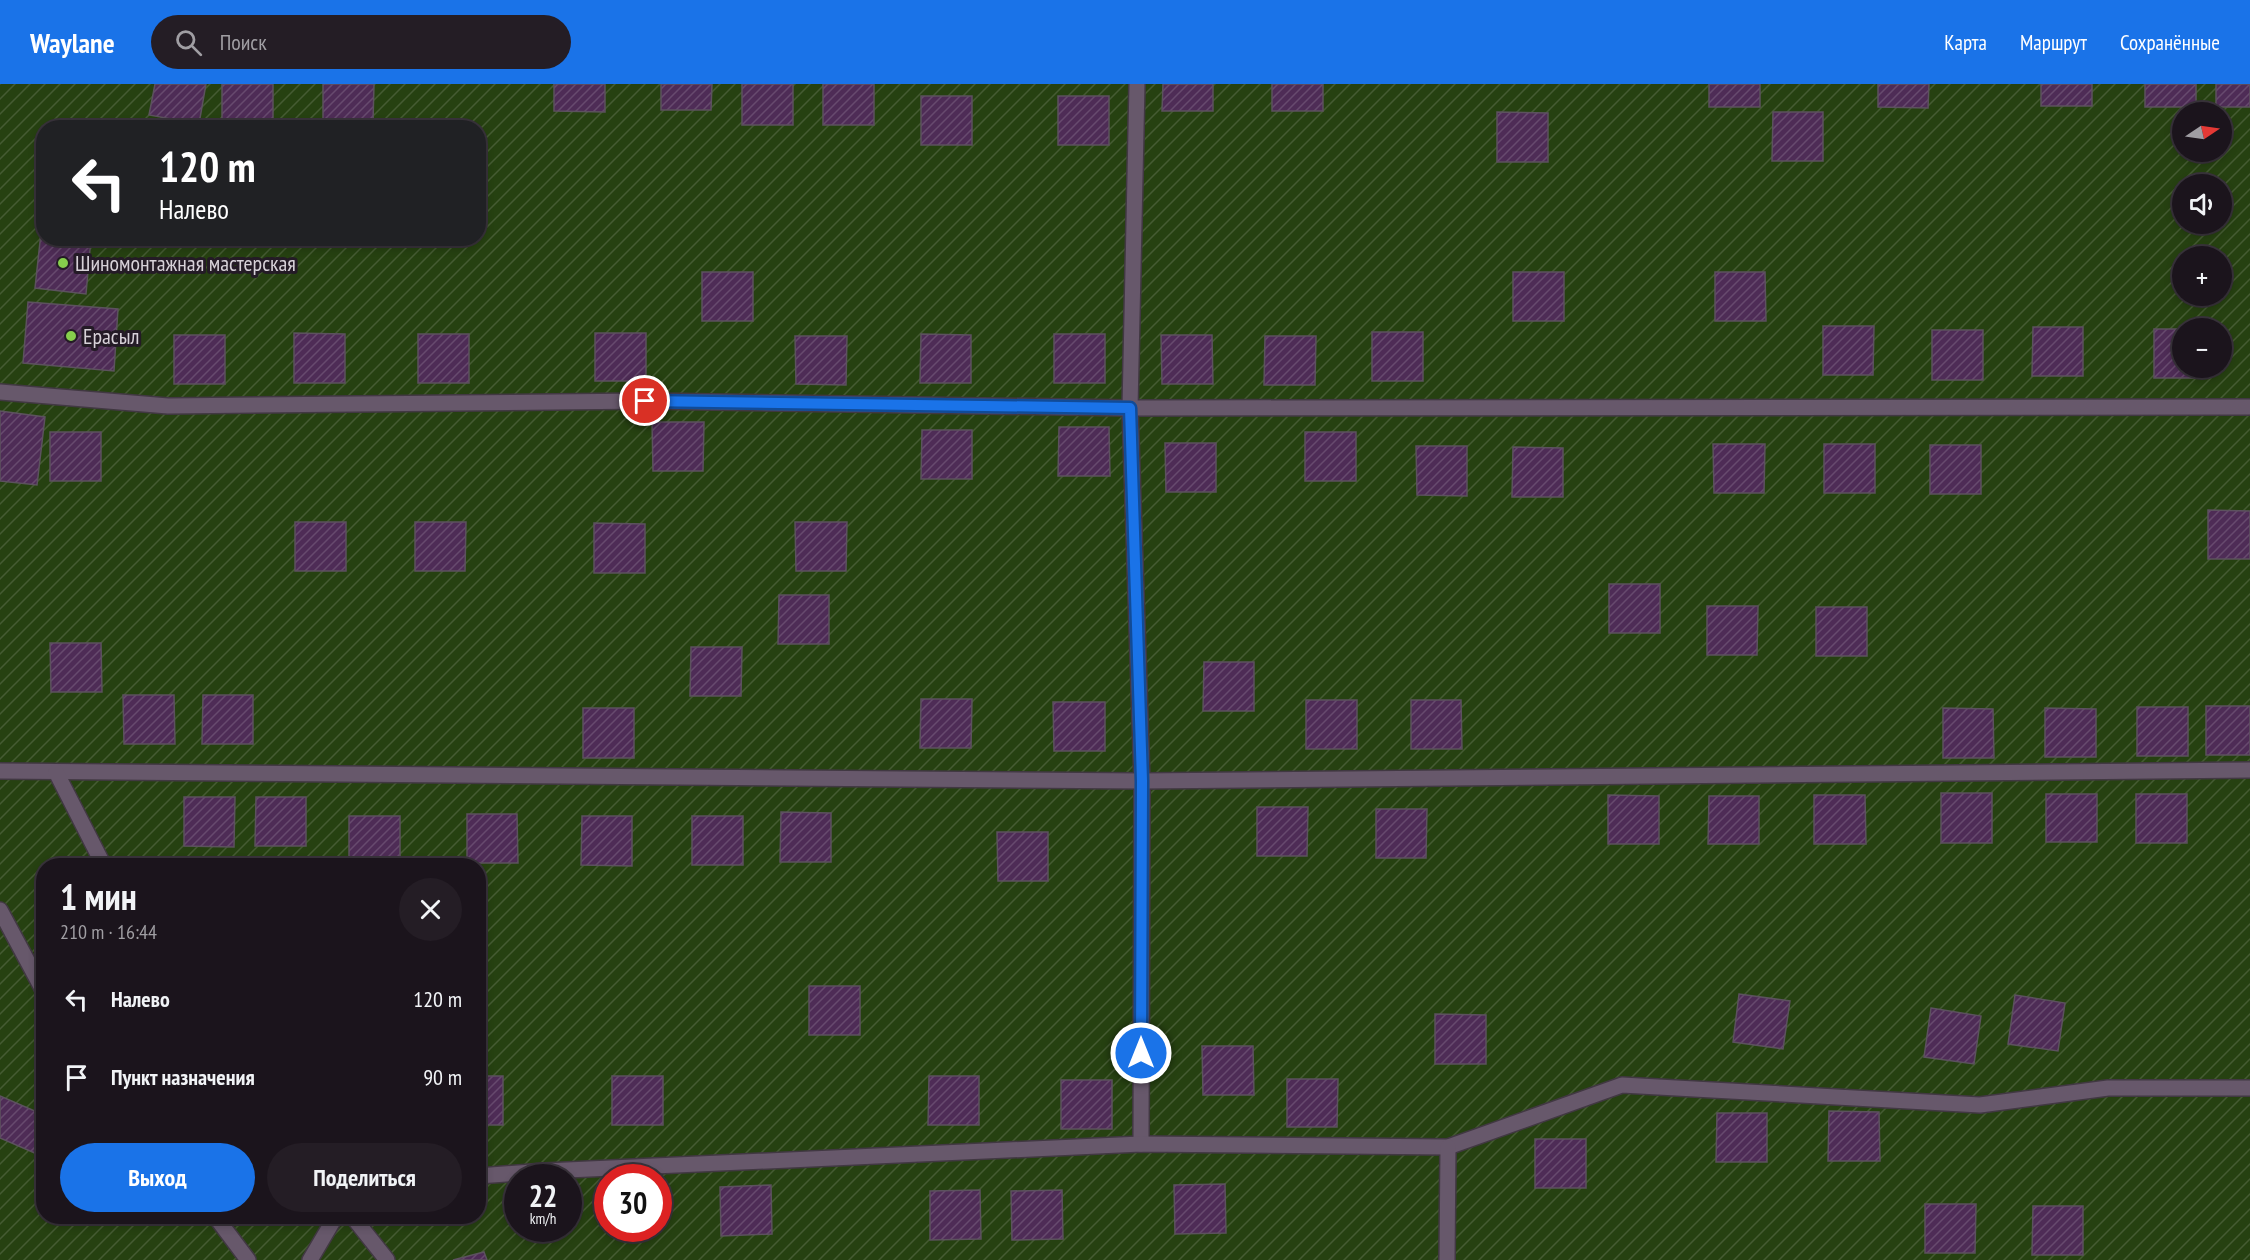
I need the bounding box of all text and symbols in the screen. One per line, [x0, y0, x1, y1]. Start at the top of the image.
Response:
search box [151, 15, 571, 69]
text: Waylane [30, 24, 115, 61]
icon: search [172, 26, 205, 59]
text: Поиск [220, 28, 267, 56]
text: Карта [1944, 29, 1987, 56]
text: Маршрут [2020, 29, 2087, 56]
text: Сохранённые [2120, 29, 2220, 56]
north arrow [2172, 102, 2232, 162]
map controls [2172, 102, 2232, 378]
text: 120 m [159, 139, 256, 194]
icon: left [60, 144, 138, 222]
button: sound [2172, 174, 2232, 234]
text: Налево [159, 192, 229, 226]
button: + [2172, 246, 2232, 306]
place label: Шиномонтажная мастерская [75, 249, 296, 277]
marker: Шиномонтажная мастерская [56, 256, 70, 270]
button: − [2172, 318, 2232, 378]
place label: Ерасыл [83, 322, 139, 350]
marker: Ерасыл [64, 329, 78, 343]
pin [619, 375, 670, 426]
icon: arrive [628, 384, 661, 417]
text: 1 мин [60, 873, 137, 920]
button: close [399, 878, 462, 941]
text: 210 m · 16:44 [60, 919, 157, 945]
icon: left [60, 983, 93, 1016]
text: Налево [111, 985, 170, 1013]
text: 120 m [413, 985, 462, 1013]
position arrow [1109, 1021, 1173, 1085]
icon: arrive [60, 1061, 93, 1094]
text: Пункт назначения [111, 1063, 255, 1091]
text: 90 m [423, 1063, 462, 1091]
button: Выход [60, 1143, 255, 1212]
button: Поделиться [267, 1143, 462, 1212]
speed limit sign: 30 [594, 1164, 672, 1242]
text: 22 [529, 1176, 557, 1215]
text: km/h [530, 1209, 556, 1228]

